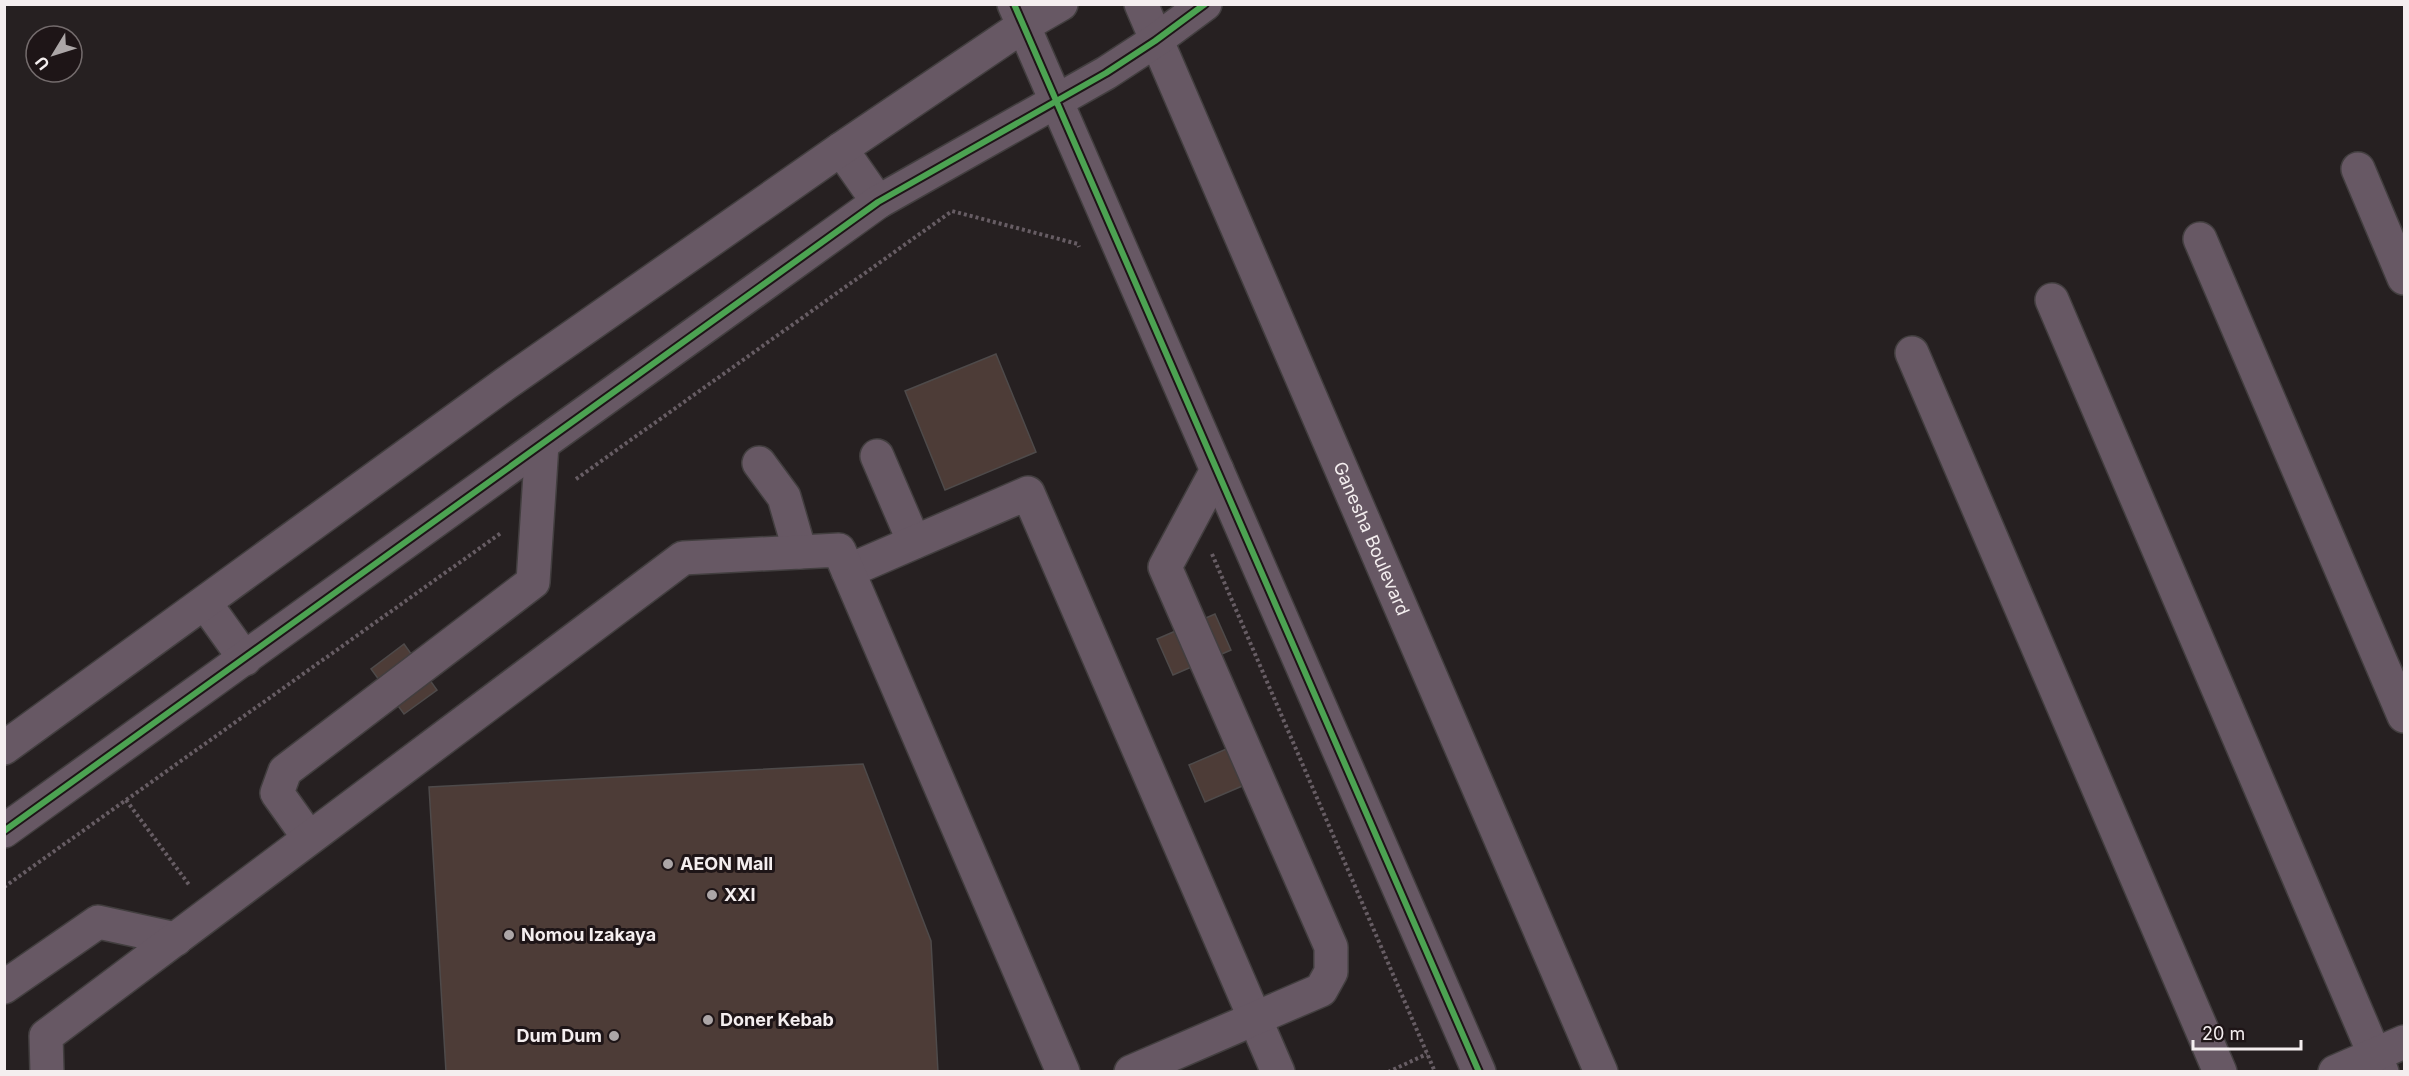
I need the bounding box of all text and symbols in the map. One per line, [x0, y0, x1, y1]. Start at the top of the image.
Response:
north arrow [24, 24, 84, 84]
text: U [31, 52, 54, 74]
street label: Ganesha Boulevard [1329, 458, 1414, 618]
place label: AEON Mall [680, 853, 773, 874]
marker: AEON Mall [661, 857, 675, 871]
place label: XXI [724, 884, 756, 905]
marker: XXI [705, 888, 719, 902]
place label: Nomou Izakaya [521, 924, 656, 945]
marker: Nomou Izakaya [502, 928, 516, 942]
place label: Doner Kebab [720, 1009, 834, 1030]
marker: Doner Kebab [701, 1013, 715, 1027]
scale bar [2193, 1013, 2301, 1051]
text: 20 m [2202, 1023, 2245, 1044]
place label: Dum Dum [516, 1025, 602, 1046]
marker: Dum Dum [607, 1029, 621, 1043]

